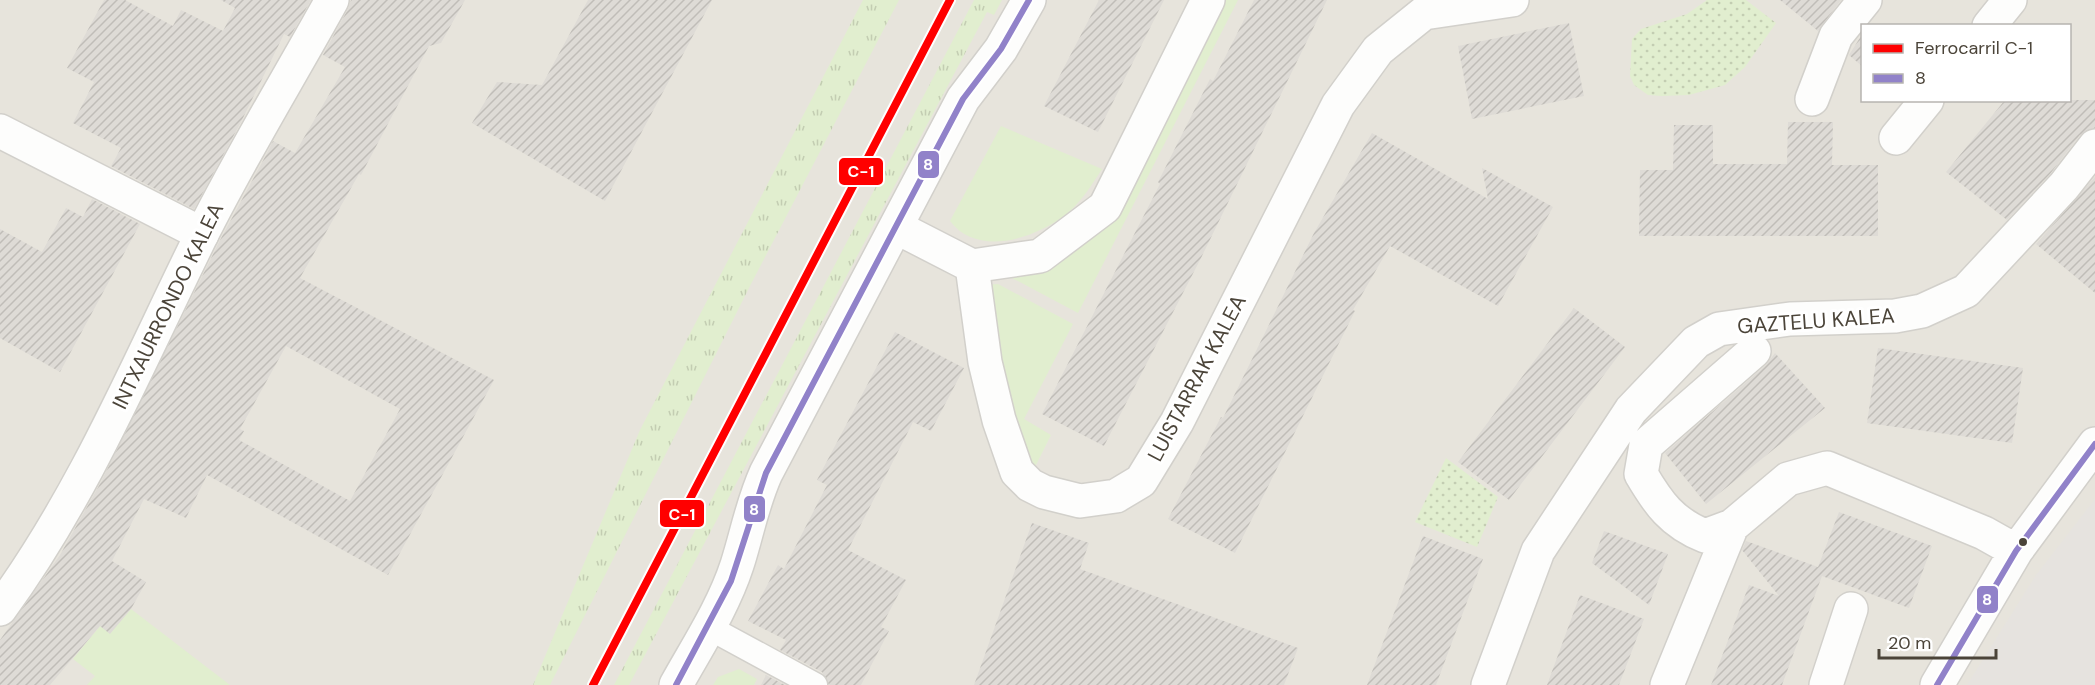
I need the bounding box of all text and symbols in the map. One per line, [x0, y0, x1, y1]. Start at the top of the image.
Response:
legend [1861, 24, 2071, 102]
text: Ferrocarril C-1 [1915, 36, 2033, 60]
text: 8 [1915, 66, 1926, 90]
line badge: 8 [917, 150, 940, 179]
text: 8 [923, 154, 933, 175]
line badge: C-1 [838, 157, 884, 186]
text: C-1 [848, 161, 874, 182]
street label: INTXAURRONDO KALEA [106, 198, 230, 414]
street label: LUISTARRAK KALEA [1141, 290, 1253, 466]
street label: GAZTELU KALEA [1736, 302, 1896, 340]
line badge: 8 [743, 495, 766, 523]
line badge: C-1 [659, 499, 705, 528]
text: 8 [749, 499, 759, 520]
text: C-1 [669, 504, 695, 525]
unlabelled marker [2017, 536, 2029, 548]
line badge: 8 [1976, 585, 1999, 614]
text: 8 [1982, 589, 1992, 610]
scale bar [1879, 622, 1996, 660]
text: 20 m [1888, 631, 1931, 655]

